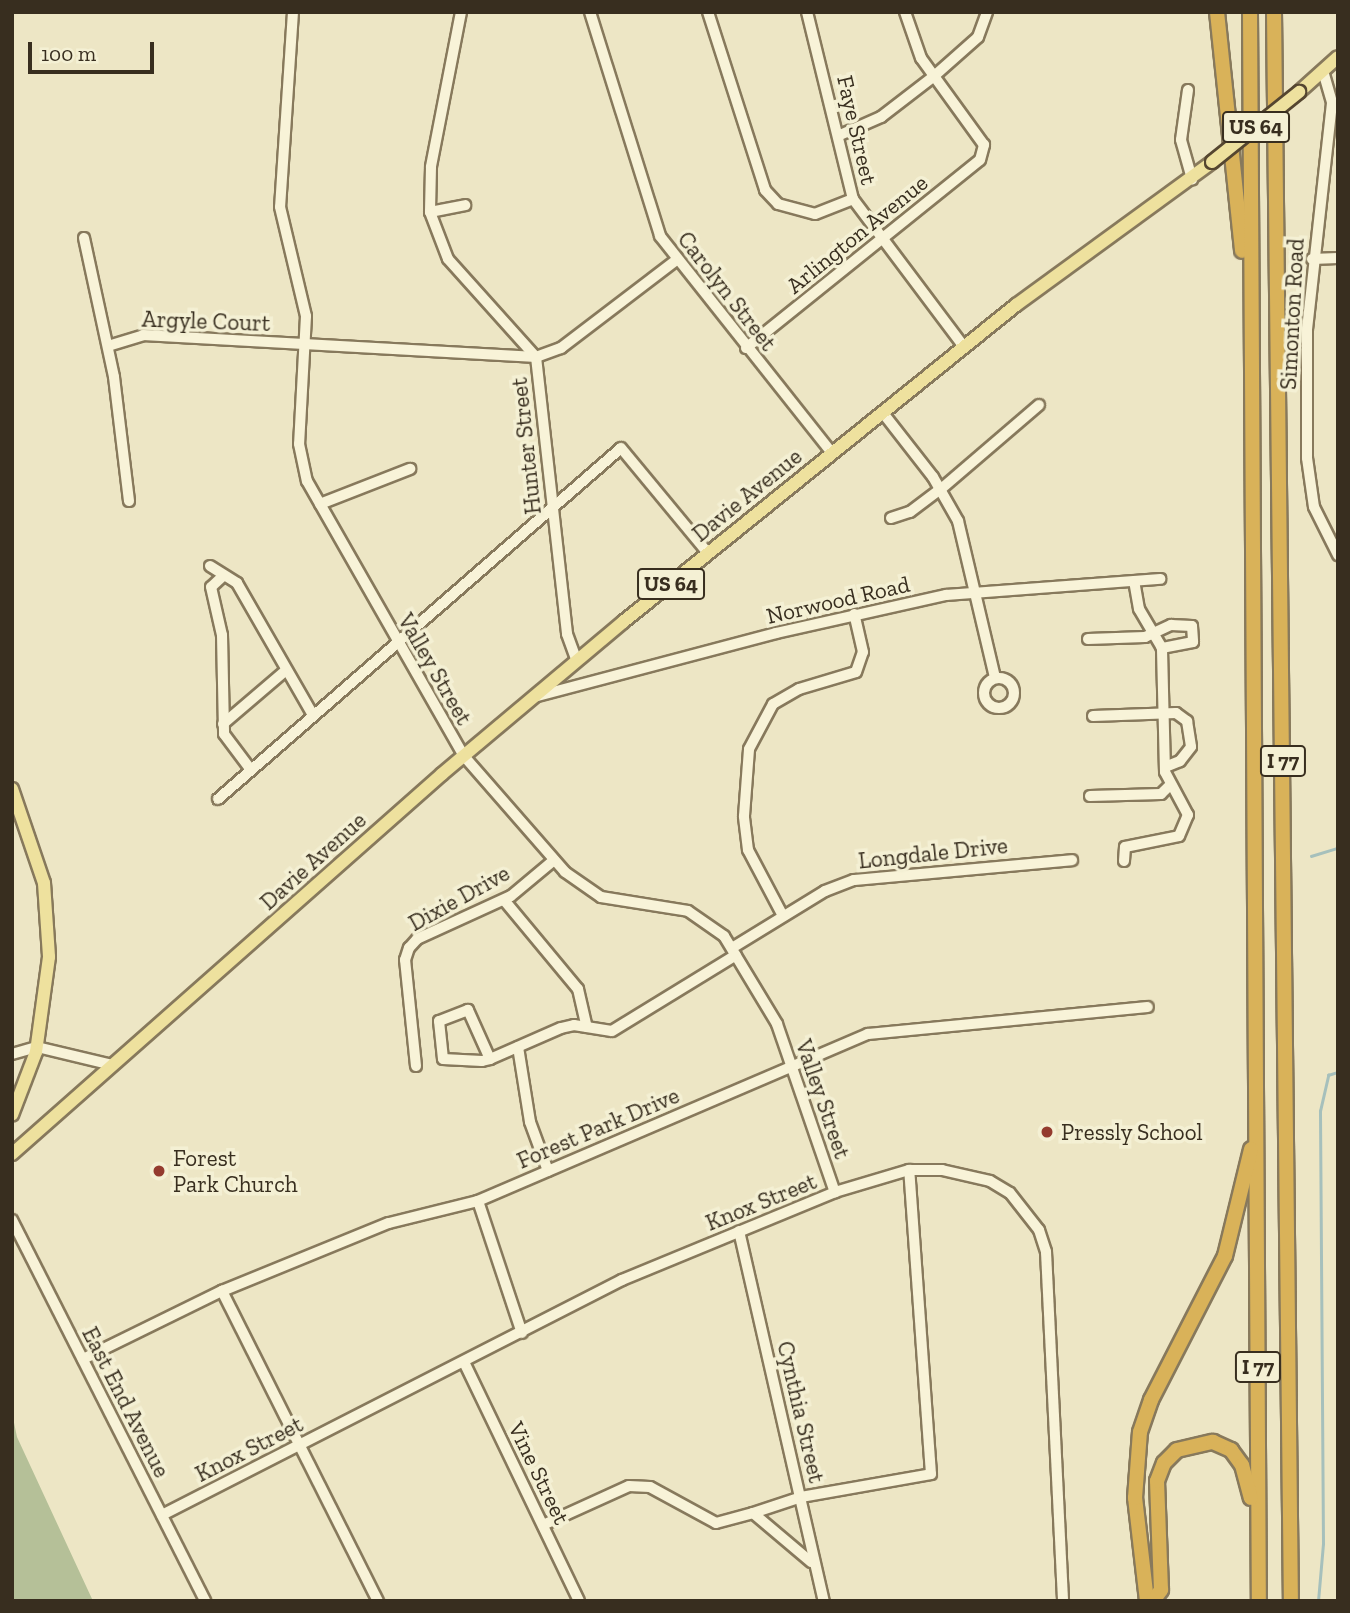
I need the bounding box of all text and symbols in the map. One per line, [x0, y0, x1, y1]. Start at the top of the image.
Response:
scale bar [32, 28, 158, 72]
text: 100 m [41, 41, 96, 66]
street label: Faye Street [831, 73, 883, 187]
road number: US 64 [1221, 110, 1291, 144]
street label: Arlington Avenue [781, 168, 933, 300]
street label: Carolyn Street [672, 226, 782, 356]
street label: Simonton Road [1274, 238, 1310, 390]
street label: Argyle Court [141, 305, 271, 337]
street label: Hunter Street [505, 376, 547, 516]
street label: Davie Avenue [686, 442, 808, 548]
road number: US 64 [636, 566, 706, 602]
street label: Norwood Road [764, 570, 912, 630]
street label: Valley Street [392, 608, 478, 730]
road number: I 77 [1258, 744, 1308, 778]
street label: Davie Avenue [254, 806, 372, 916]
street label: Longdale Drive [857, 831, 1009, 875]
street label: Dixie Drive [404, 859, 514, 937]
street label: Valley Street [790, 1036, 856, 1162]
street label: Forest Park Drive [513, 1081, 683, 1175]
place label: Pressly School [1061, 1118, 1203, 1146]
marker: Pressly School [1039, 1124, 1055, 1140]
place label: Forest Park Church [173, 1144, 298, 1198]
marker: Forest Park Church [151, 1163, 167, 1179]
street label: Knox Street [702, 1167, 820, 1237]
street label: East End Avenue [76, 1322, 176, 1482]
street label: Cynthia Street [771, 1338, 831, 1486]
road number: I 77 [1234, 1350, 1282, 1384]
street label: Knox Street [191, 1410, 307, 1488]
street label: Vine Street [502, 1417, 576, 1529]

